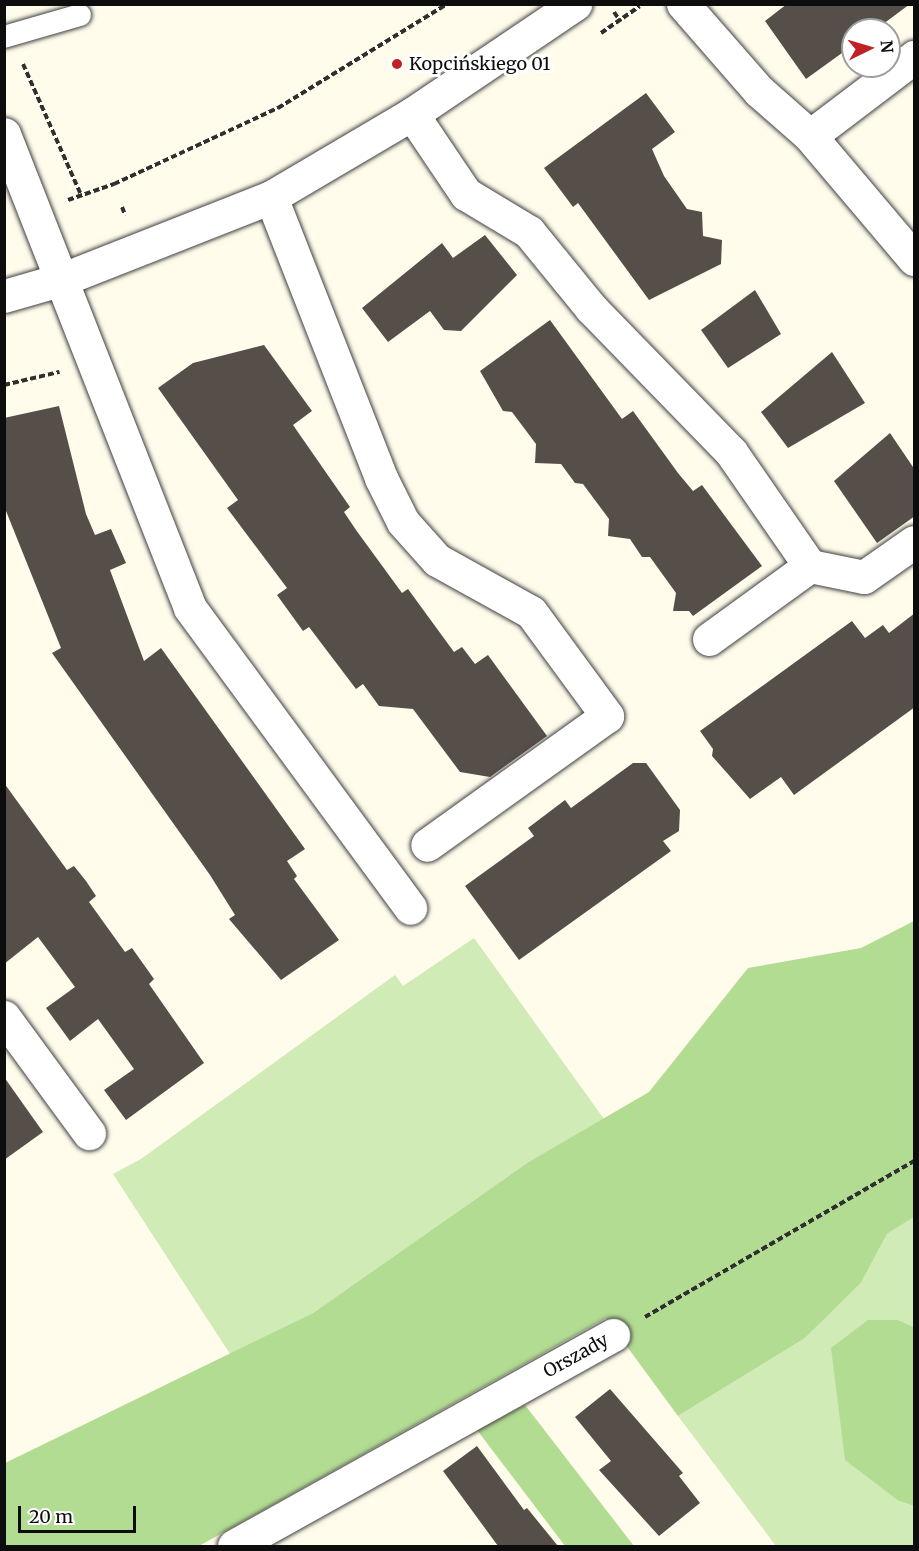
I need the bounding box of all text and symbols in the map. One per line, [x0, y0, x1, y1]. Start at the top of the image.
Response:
north arrow [841, 18, 901, 78]
text: N [876, 39, 897, 54]
place label: Kopcińskiego 01 [409, 53, 550, 75]
marker: Kopcińskiego 01 [390, 57, 404, 71]
street label: Orszady [540, 1329, 612, 1383]
scale bar [21, 1494, 140, 1532]
text: 20 m [29, 1505, 73, 1528]

